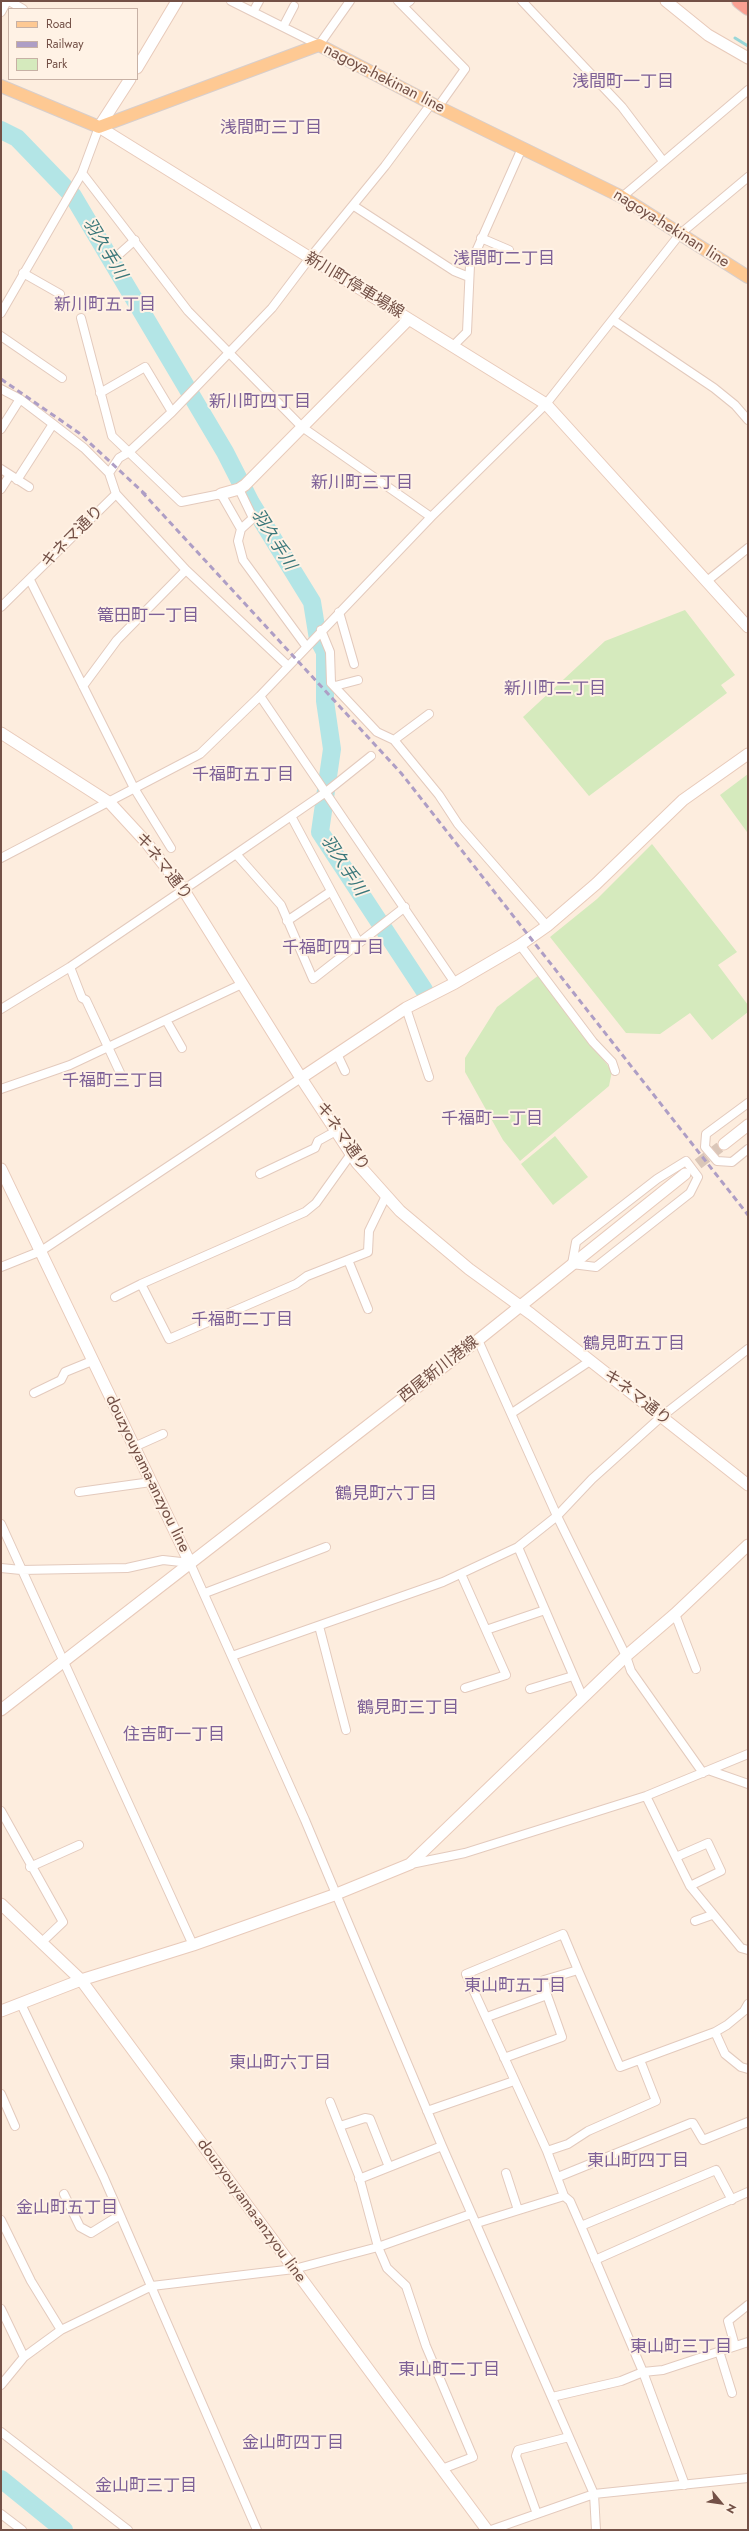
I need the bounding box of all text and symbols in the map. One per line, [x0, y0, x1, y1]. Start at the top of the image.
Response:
legend [8, 8, 138, 80]
text: Road [46, 15, 72, 33]
text: Railway [46, 35, 84, 53]
street label: nagoya-hekinan line [320, 40, 448, 118]
text: Park [46, 55, 67, 73]
district label: 浅間町一丁目 [572, 73, 674, 93]
district label: 浅間町三丁目 [220, 119, 322, 139]
street label: nagoya-hekinan line [609, 186, 733, 272]
water label: 羽久手川 [78, 215, 130, 283]
street label: 新川町停車場線 [301, 249, 407, 323]
district label: 浅間町二丁目 [453, 250, 555, 270]
district label: 新川町五丁目 [54, 296, 156, 316]
district label: 新川町四丁目 [209, 393, 311, 413]
district label: 新川町三丁目 [311, 474, 413, 494]
street label: キネマ通り [38, 502, 108, 572]
water label: 羽久手川 [246, 506, 300, 574]
district label: 篭田町一丁目 [97, 607, 199, 627]
district label: 新川町二丁目 [504, 680, 606, 700]
district label: 千福町五丁目 [192, 766, 294, 786]
street label: キネマ通り [131, 830, 195, 904]
water label: 羽久手川 [316, 832, 370, 900]
district label: 千福町四丁目 [282, 939, 384, 959]
district label: 千福町三丁目 [62, 1072, 164, 1092]
street label: キネマ通り [311, 1099, 373, 1175]
district label: 千福町一丁目 [441, 1110, 543, 1130]
district label: 千福町二丁目 [191, 1311, 293, 1331]
street label: 西尾新川港線 [395, 1333, 483, 1407]
district label: 鶴見町五丁目 [583, 1335, 685, 1355]
street label: キネマ通り [600, 1366, 674, 1430]
street label: douzyouyama-anzyou line [100, 1392, 194, 1556]
district label: 鶴見町六丁目 [335, 1485, 437, 1505]
district label: 鶴見町三丁目 [357, 1699, 459, 1719]
district label: 住吉町一丁目 [123, 1726, 225, 1746]
district label: 東山町五丁目 [464, 1977, 566, 1997]
district label: 東山町六丁目 [229, 2054, 331, 2074]
street label: douzyouyama-anzyou line [192, 2135, 310, 2287]
district label: 東山町四丁目 [587, 2152, 689, 2172]
district label: 金山町五丁目 [16, 2199, 118, 2219]
district label: 東山町三丁目 [630, 2338, 732, 2358]
district label: 東山町二丁目 [398, 2361, 500, 2381]
district label: 金山町四丁目 [242, 2434, 344, 2454]
district label: 金山町三丁目 [95, 2477, 197, 2497]
north arrow [701, 2483, 741, 2523]
text: N [722, 2501, 741, 2517]

